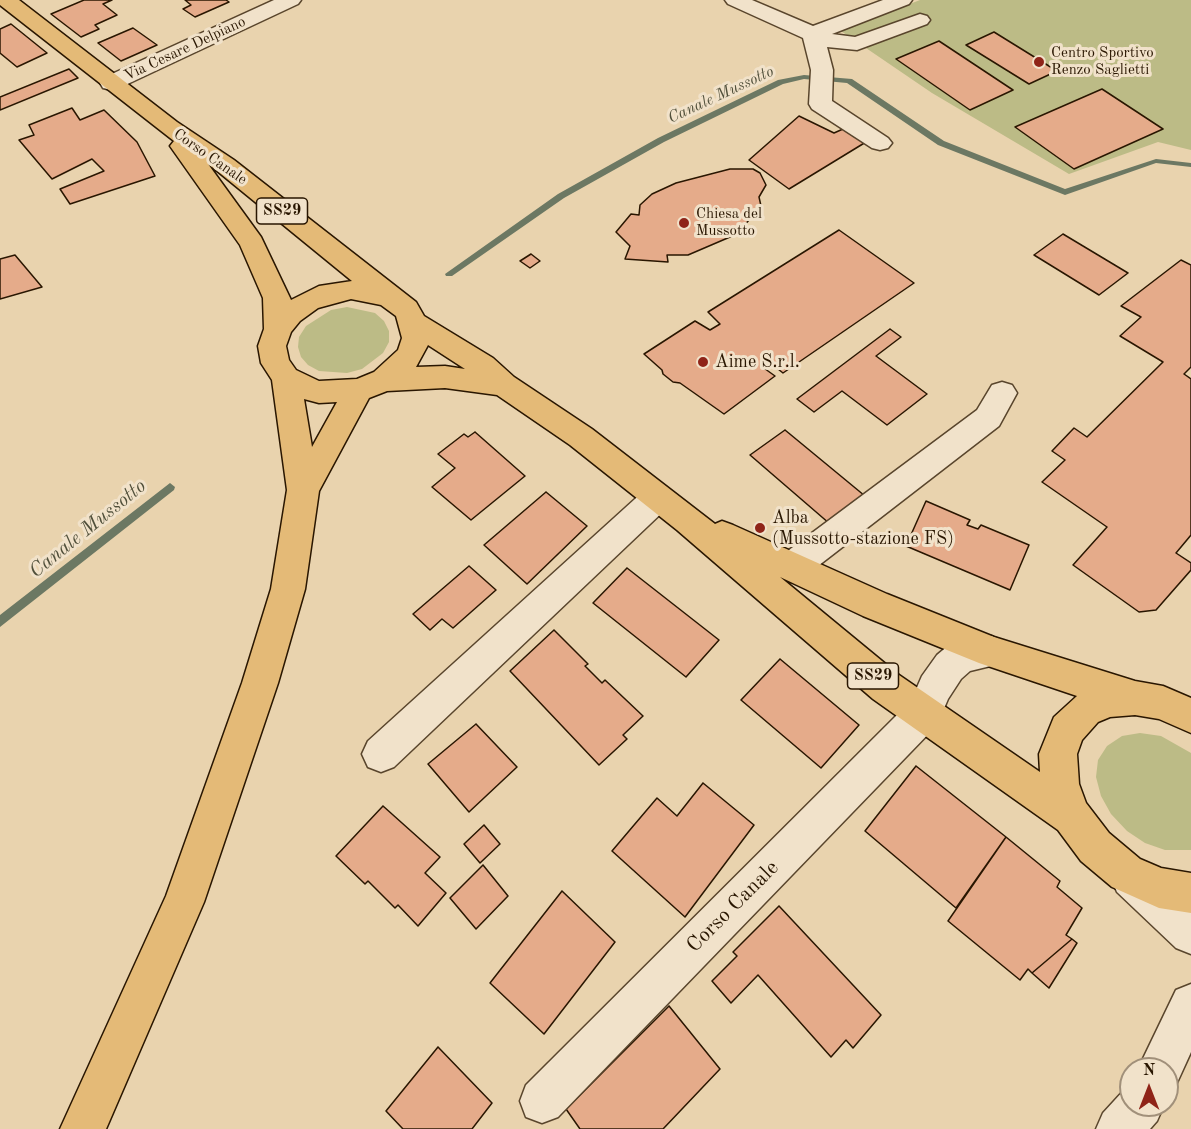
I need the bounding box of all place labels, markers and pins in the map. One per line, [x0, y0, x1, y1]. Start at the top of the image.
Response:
place label: Centro Sportivo Renzo Saglietti [1051, 44, 1154, 79]
marker: Centro Sportivo Renzo Saglietti [1032, 55, 1046, 69]
place label: Chiesa del Mussotto [696, 205, 762, 240]
marker: Chiesa del Mussotto [677, 216, 691, 230]
place label: Aime S.r.l. [715, 351, 800, 373]
marker: Aime S.r.l. [696, 355, 710, 369]
place label: Alba (Mussotto-stazione FS) [772, 507, 954, 550]
marker: Alba (Mussotto-stazione FS) [753, 521, 767, 535]

